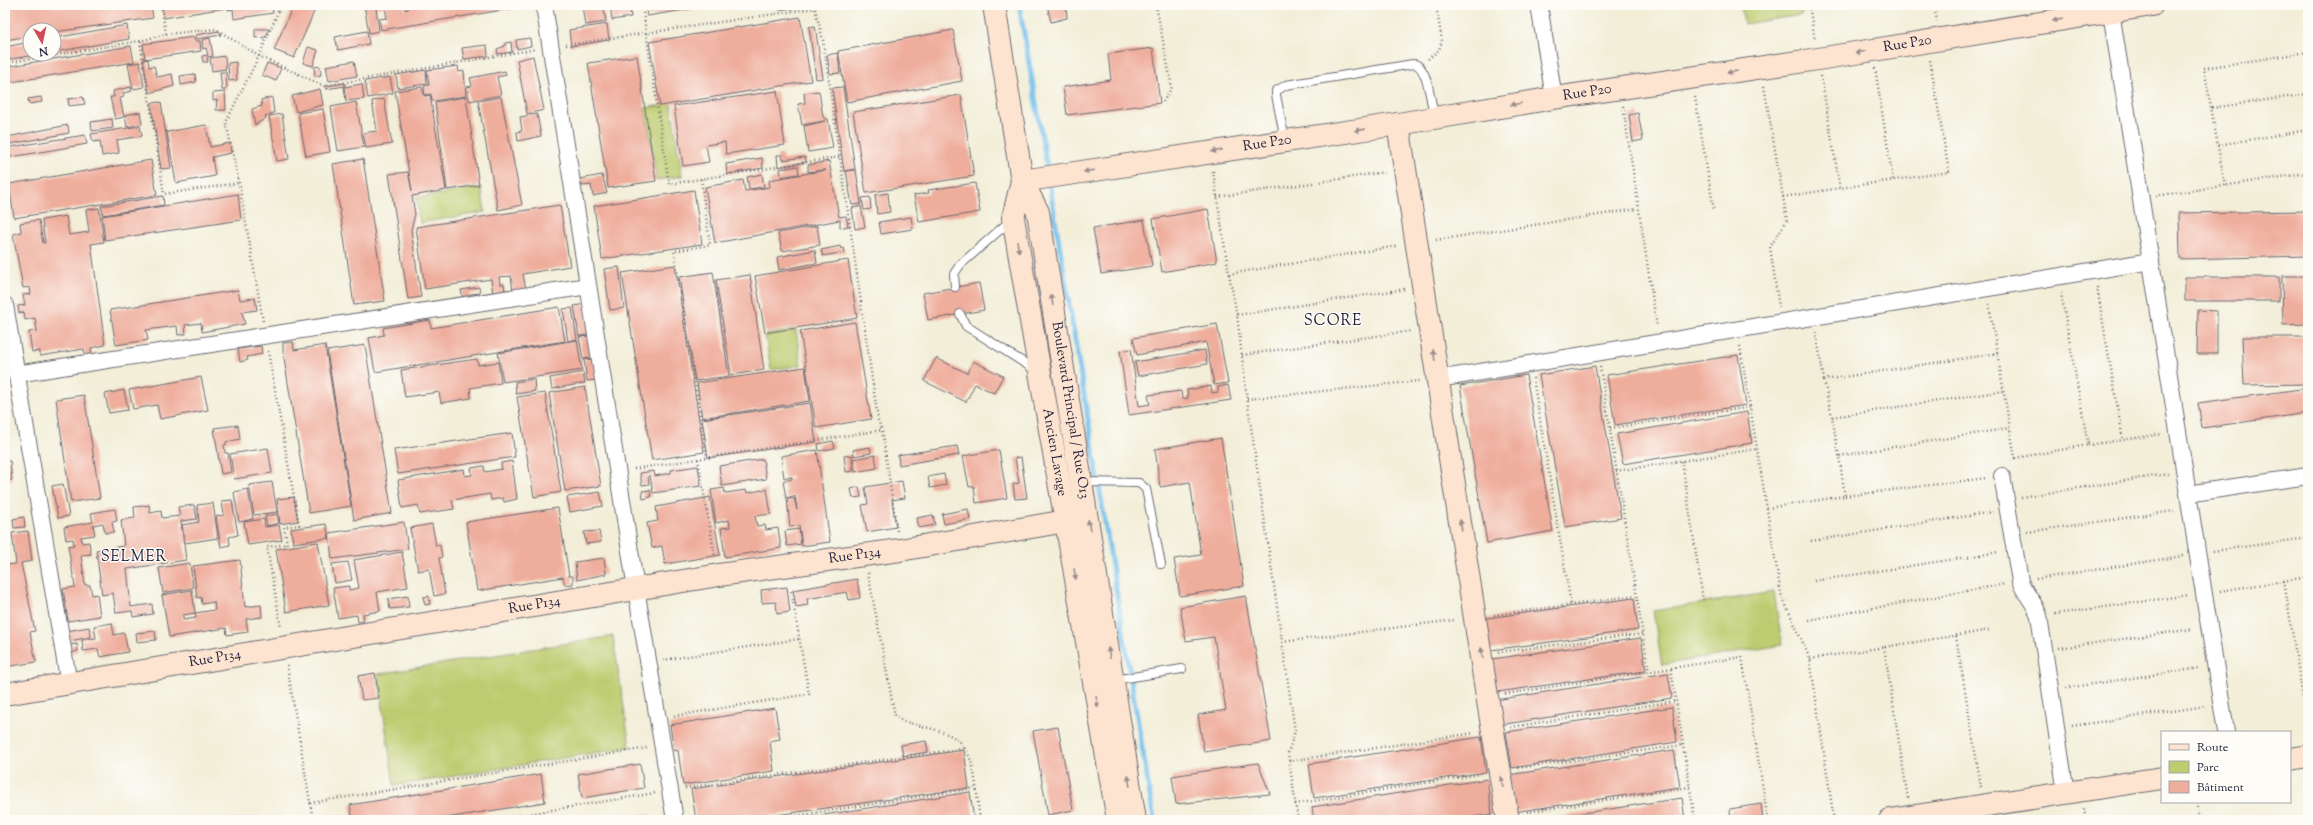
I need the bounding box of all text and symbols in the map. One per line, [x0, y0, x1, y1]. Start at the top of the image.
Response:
one-way arrow [2052, 17, 2064, 23]
north arrow [22, 22, 62, 62]
street label: Rue P20 [1882, 31, 1933, 58]
text: N [38, 42, 50, 60]
one-way arrow [1855, 49, 1867, 55]
one-way arrow [1726, 69, 1738, 75]
street label: Rue P20 [1562, 80, 1613, 107]
one-way arrow [1510, 101, 1522, 107]
one-way arrow [1354, 127, 1366, 133]
street label: Rue P20 [1242, 130, 1293, 157]
one-way arrow [1211, 148, 1223, 154]
one-way arrow [1083, 168, 1095, 174]
one-way arrow [1015, 240, 1021, 253]
one-way arrow [1049, 293, 1055, 306]
district label: SCORE [1304, 311, 1362, 332]
street label: Boulevard Principal / Rue O13 [1046, 320, 1094, 501]
one-way arrow [1431, 349, 1437, 361]
street label: Ancien Lavage [1036, 407, 1071, 498]
one-way arrow [1086, 519, 1092, 531]
one-way arrow [1458, 519, 1464, 531]
street label: Rue P134 [828, 543, 882, 570]
district label: SELMER [101, 547, 167, 568]
one-way arrow [1072, 567, 1078, 580]
street label: Rue P134 [507, 592, 562, 620]
street label: Rue P134 [188, 645, 243, 673]
one-way arrow [1106, 647, 1112, 659]
one-way arrow [1478, 647, 1484, 659]
one-way arrow [1094, 696, 1100, 708]
legend [2161, 731, 2291, 803]
text: Route [2197, 739, 2229, 757]
text: Parc [2197, 759, 2219, 777]
one-way arrow [1126, 775, 1132, 788]
one-way arrow [1498, 775, 1504, 788]
text: Bâtiment [2197, 779, 2244, 797]

